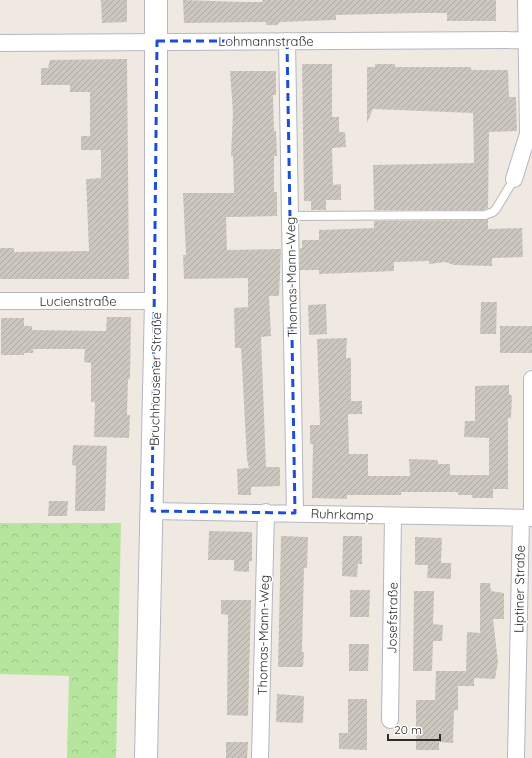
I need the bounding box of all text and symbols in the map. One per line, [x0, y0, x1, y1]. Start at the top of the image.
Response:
street label: Lohmannstraße [218, 33, 314, 49]
street label: Thomas-Mann-Weg [282, 217, 300, 337]
street label: Lucienstraße [39, 293, 117, 309]
street label: Bruchhausener Straße [146, 312, 164, 446]
street label: Ruhrkamp [310, 505, 374, 523]
street label: Liptiner Straße [510, 545, 528, 633]
street label: Thomas-Mann-Weg [254, 575, 272, 695]
street label: Josefstraße [383, 582, 401, 654]
scale bar [388, 716, 440, 742]
text: 20 m [394, 722, 422, 737]

